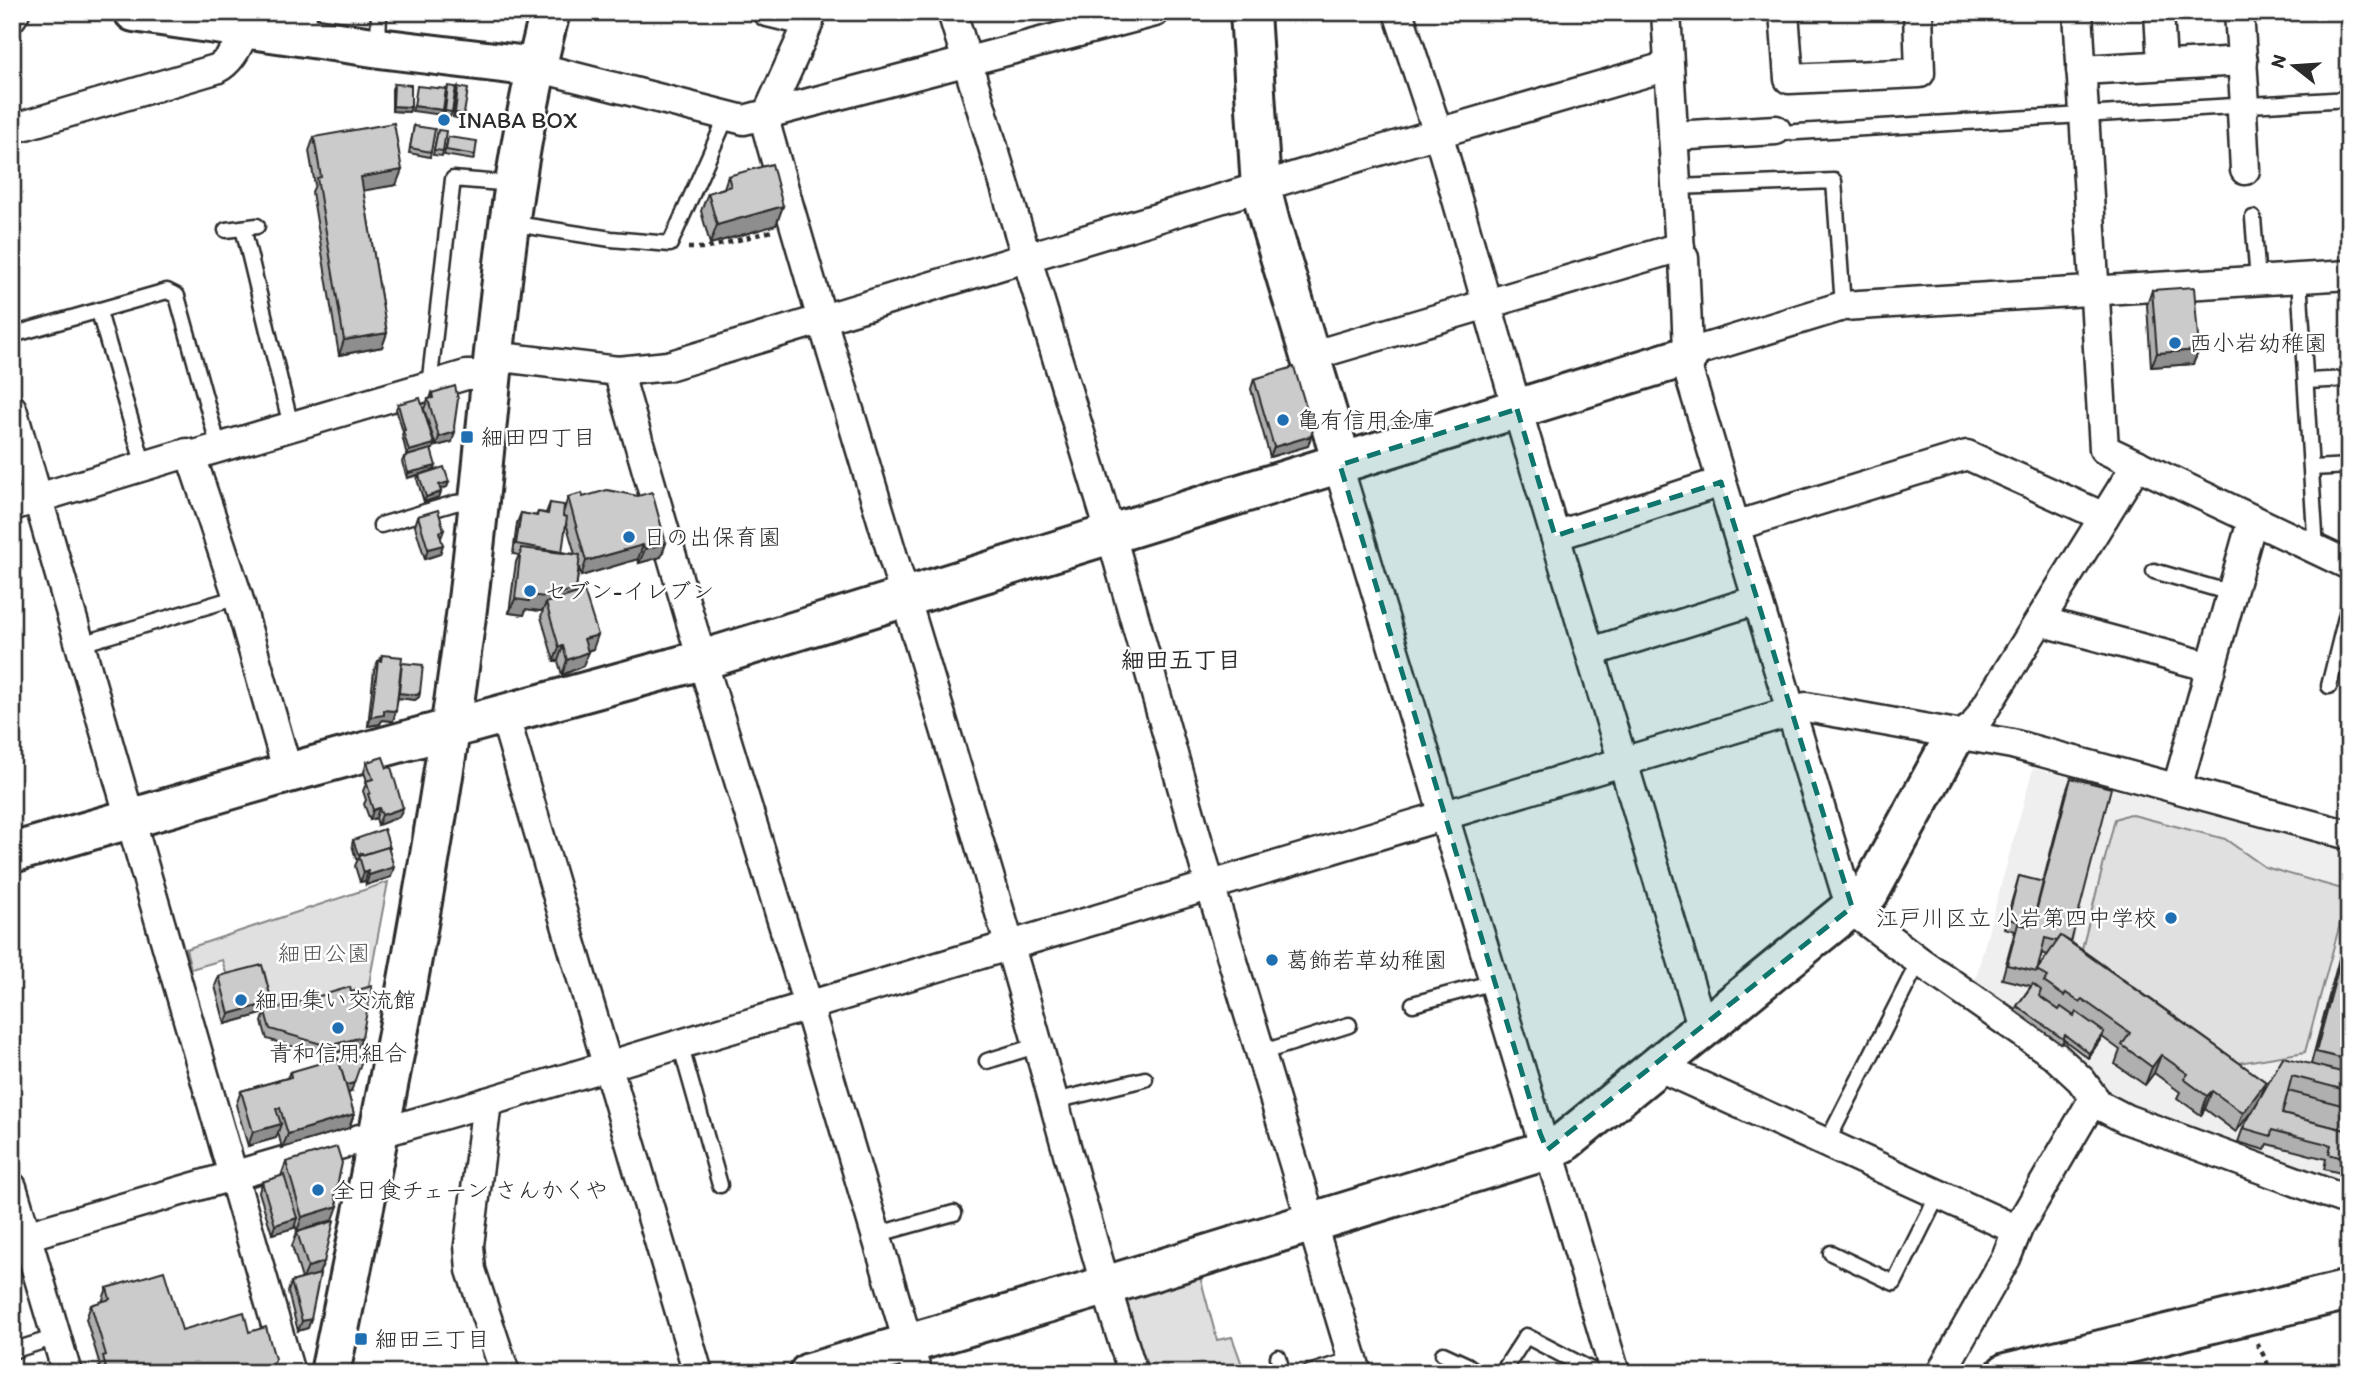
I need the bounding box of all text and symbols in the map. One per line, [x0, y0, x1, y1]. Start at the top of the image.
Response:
north arrow [2260, 32, 2330, 102]
text: N [2265, 52, 2291, 71]
place label: INABA BOX [458, 106, 578, 134]
marker: INABA BOX [436, 112, 452, 128]
place label: 西小岩幼稚園 [2189, 329, 2327, 357]
marker: 西小岩幼稚園 [2167, 335, 2183, 351]
place label: 亀有信用金庫 [1297, 406, 1435, 434]
marker: 亀有信用金庫 [1275, 412, 1291, 428]
place label: 細田四丁目 [481, 423, 596, 451]
marker: 細田四丁目 [459, 429, 475, 445]
place label: 日の出保育園 [643, 523, 781, 551]
marker: 日の出保育園 [621, 529, 637, 545]
place label: セブン-イレブン [544, 577, 714, 605]
marker: セブン-イレブン [522, 583, 538, 599]
district label: 細田五丁目 [1121, 645, 1241, 674]
place label: 江戸川区立 小岩第四中学校 [1876, 904, 2157, 932]
marker: 江戸川区立 小岩第四中学校 [2163, 910, 2179, 926]
park label: 細田公園 [278, 939, 370, 967]
place label: 葛飾若草幼稚園 [1286, 946, 1447, 974]
marker: 葛飾若草幼稚園 [1264, 952, 1280, 968]
place label: 細田集い交流館 [255, 986, 416, 1014]
marker: 細田集い交流館 [233, 992, 249, 1008]
marker: 青和信用組合 [330, 1020, 346, 1036]
place label: 青和信用組合 [269, 1039, 407, 1067]
place label: 全日食チェーン さんかくや [332, 1176, 608, 1204]
marker: 全日食チェーン さんかくや [310, 1182, 326, 1198]
place label: 細田三丁目 [375, 1325, 490, 1353]
marker: 細田三丁目 [353, 1331, 369, 1347]

